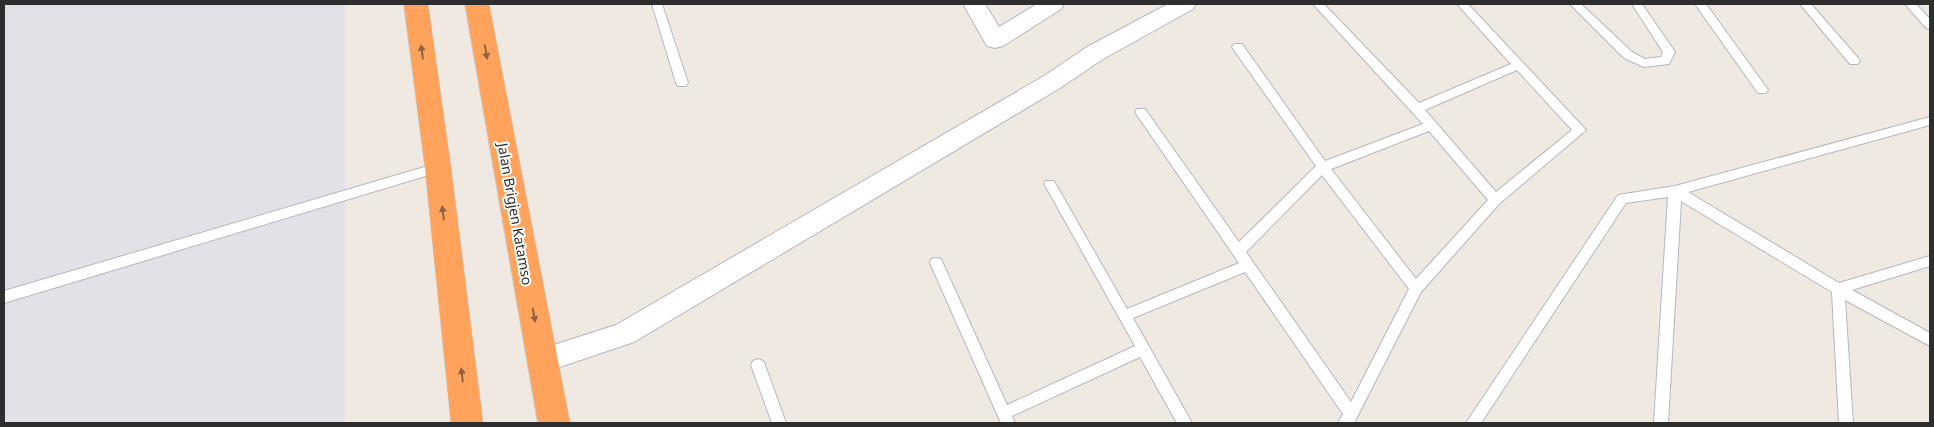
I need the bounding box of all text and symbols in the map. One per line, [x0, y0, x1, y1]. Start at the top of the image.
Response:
one-way arrow [418, 44, 426, 60]
one-way arrow [482, 44, 490, 60]
street label: Jalan Brigjen Katamso [493, 139, 537, 286]
one-way arrow [439, 205, 447, 221]
one-way arrow [530, 307, 538, 323]
one-way arrow [458, 367, 466, 383]

